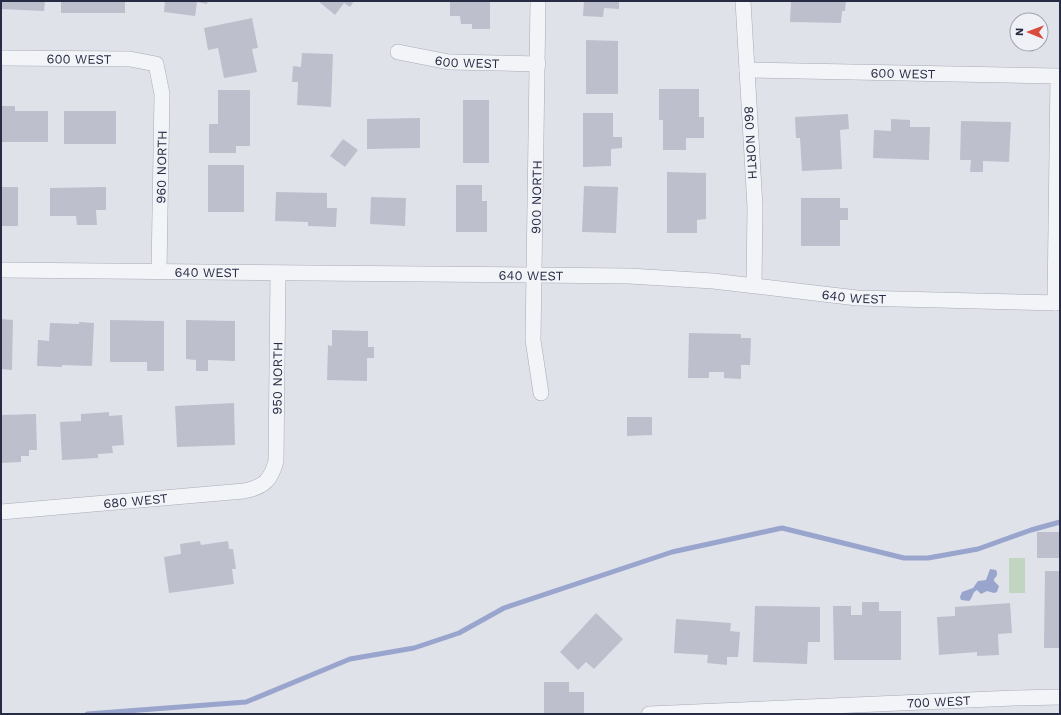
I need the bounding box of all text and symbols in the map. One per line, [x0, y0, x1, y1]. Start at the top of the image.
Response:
north arrow [1009, 12, 1049, 52]
text: N [1013, 28, 1026, 36]
street label: 600 WEST [47, 51, 112, 67]
street label: 600 WEST [433, 52, 500, 71]
street label: 600 WEST [870, 65, 936, 82]
street label: 860 NORTH [741, 106, 760, 180]
street label: 960 NORTH [153, 130, 170, 204]
street label: 900 NORTH [528, 160, 545, 234]
street label: 640 WEST [175, 265, 240, 280]
street label: 640 WEST [499, 268, 564, 283]
street label: 640 WEST [821, 287, 886, 307]
street label: 950 NORTH [269, 341, 285, 415]
street label: 680 WEST [103, 491, 169, 511]
street label: 700 WEST [906, 693, 971, 711]

